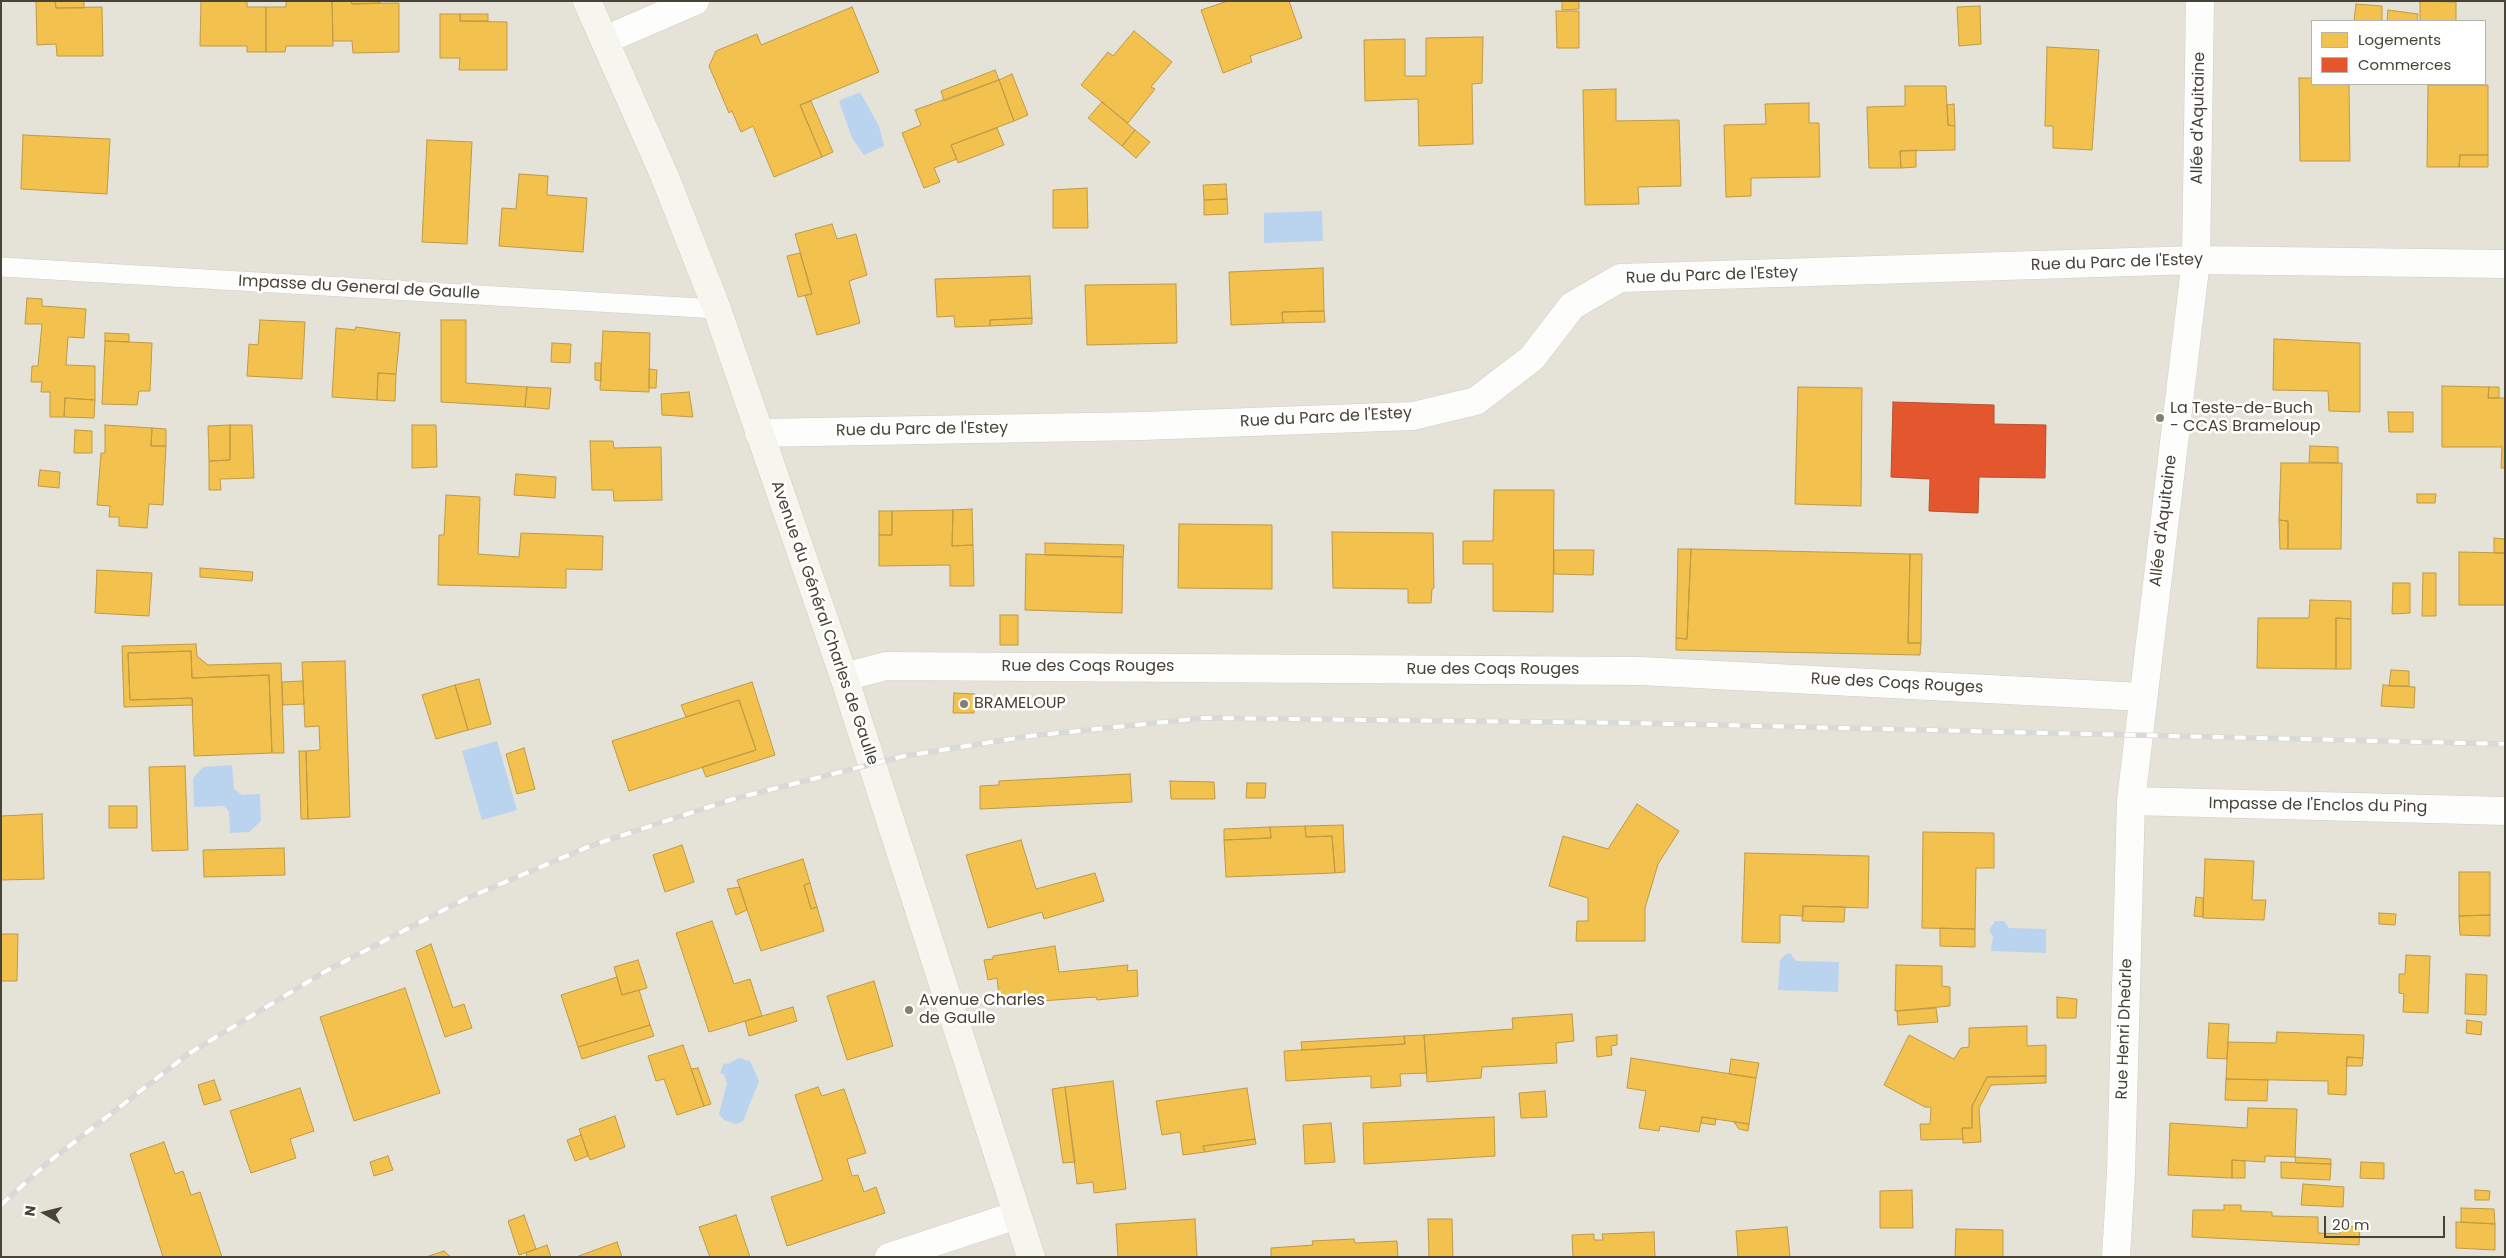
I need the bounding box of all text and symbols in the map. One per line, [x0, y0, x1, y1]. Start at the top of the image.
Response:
legend [2311, 20, 2486, 85]
text: Logements [2358, 29, 2441, 50]
street label: Allée d'Aquitaine [2188, 52, 2210, 184]
text: Commerces [2358, 54, 2451, 75]
street label: Rue du Parc de l'Estey [2031, 250, 2203, 276]
street label: Rue du Parc de l'Estey [1626, 263, 1798, 289]
street label: Impasse du General de Gaulle [238, 272, 480, 304]
place label: La Teste-de-Buch - CCAS Brameloup [2170, 399, 2320, 437]
street label: Rue du Parc de l'Estey [1239, 404, 1413, 432]
marker: La Teste-de-Buch - CCAS Brameloup [2154, 412, 2166, 424]
street label: Rue du Parc de l'Estey [836, 419, 1008, 441]
street label: Allée d'Aquitaine [2146, 454, 2182, 588]
street label: Avenue du Général Charles de Gaulle [766, 478, 882, 768]
street label: Rue des Coqs Rouges [1002, 657, 1174, 677]
street label: Rue des Coqs Rouges [1407, 660, 1579, 680]
street label: Rue des Coqs Rouges [1810, 670, 1984, 698]
place label: BRAMELOUP [974, 694, 1066, 714]
marker: BRAMELOUP [958, 698, 970, 710]
street label: Impasse de l'Enclos du Ping [2208, 794, 2428, 818]
street label: Rue Henri Dheûrle [2113, 958, 2137, 1100]
place label: Avenue Charles de Gaulle [919, 991, 1045, 1029]
marker: Avenue Charles de Gaulle [903, 1004, 915, 1016]
north arrow [20, 1188, 70, 1238]
text: N [20, 1204, 41, 1218]
scale bar [2326, 1206, 2447, 1238]
text: 20 m [2332, 1214, 2370, 1235]

